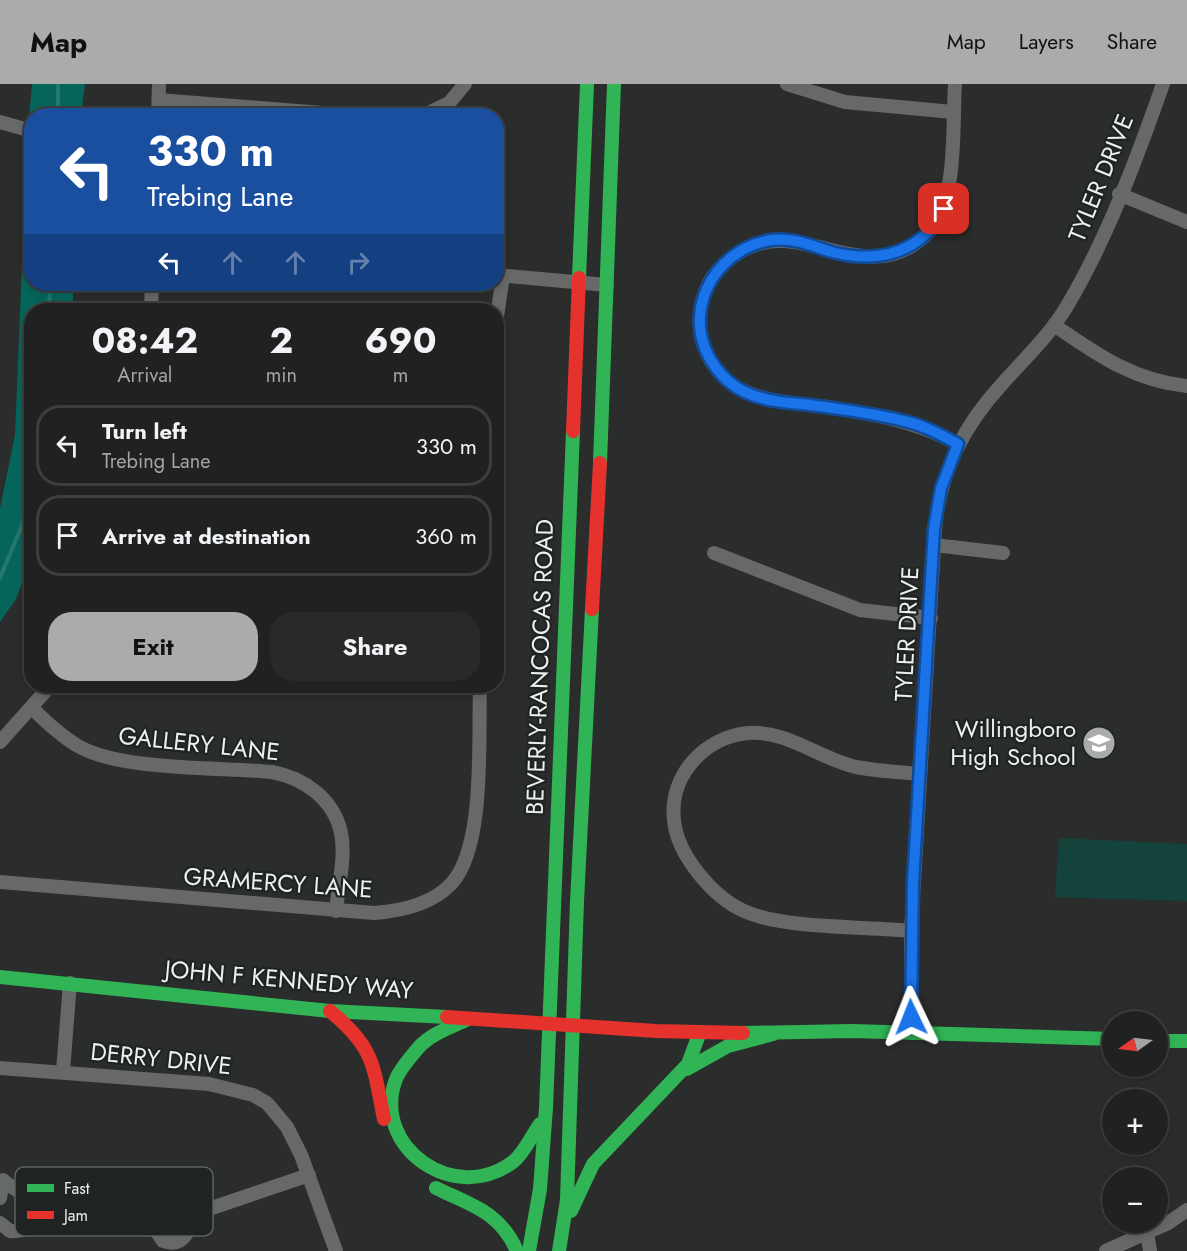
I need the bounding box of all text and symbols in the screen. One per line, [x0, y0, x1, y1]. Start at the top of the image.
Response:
text: Map [30, 22, 87, 63]
text: Map [947, 27, 986, 57]
text: Layers [1019, 27, 1074, 57]
text: Share [1107, 27, 1157, 57]
street label: TYLER DRIVE [1059, 109, 1142, 247]
text: 330 m [147, 121, 274, 182]
icon: left [48, 132, 126, 210]
text: Trebing Lane [147, 177, 293, 216]
pin [918, 183, 969, 234]
icon: arrive [927, 192, 960, 225]
icon: left [153, 246, 186, 279]
icon: ahead [216, 246, 249, 279]
icon: ahead [279, 246, 312, 279]
icon: right [342, 246, 375, 279]
text: 08:42 [91, 314, 198, 366]
text: 2 [270, 314, 293, 366]
text: 690 [364, 314, 436, 366]
text: Arrival [117, 361, 172, 390]
text: min [266, 361, 297, 390]
text: m [393, 361, 408, 390]
text: Turn left [102, 415, 187, 447]
icon: left [51, 429, 84, 462]
text: 330 m [416, 430, 477, 462]
text: Trebing Lane [102, 447, 210, 476]
street label: BEVERLY-RANCOCAS ROAD [517, 518, 562, 816]
icon: arrive [51, 519, 84, 552]
text: Arrive at destination [102, 520, 311, 552]
text: 360 m [415, 520, 477, 552]
street label: TYLER DRIVE [886, 566, 928, 702]
button: Exit [48, 612, 258, 681]
button: Share [270, 612, 480, 681]
place label: Willingboro High School [950, 711, 1076, 774]
street label: GALLERY LANE [117, 718, 281, 769]
school or university icon: Willingboro High School [1081, 725, 1117, 761]
street label: GRAMERCY LANE [182, 858, 374, 907]
street label: JOHN F KENNEDY WAY [160, 951, 415, 1008]
position arrow [879, 985, 943, 1049]
north arrow [1102, 1011, 1168, 1077]
map controls [1102, 1011, 1168, 1233]
street label: DERRY DRIVE [89, 1034, 233, 1083]
button: + [1102, 1089, 1168, 1155]
legend [15, 1167, 213, 1236]
button: − [1102, 1167, 1168, 1233]
text: Fast [64, 1177, 90, 1200]
text: Jam [62, 1204, 88, 1227]

